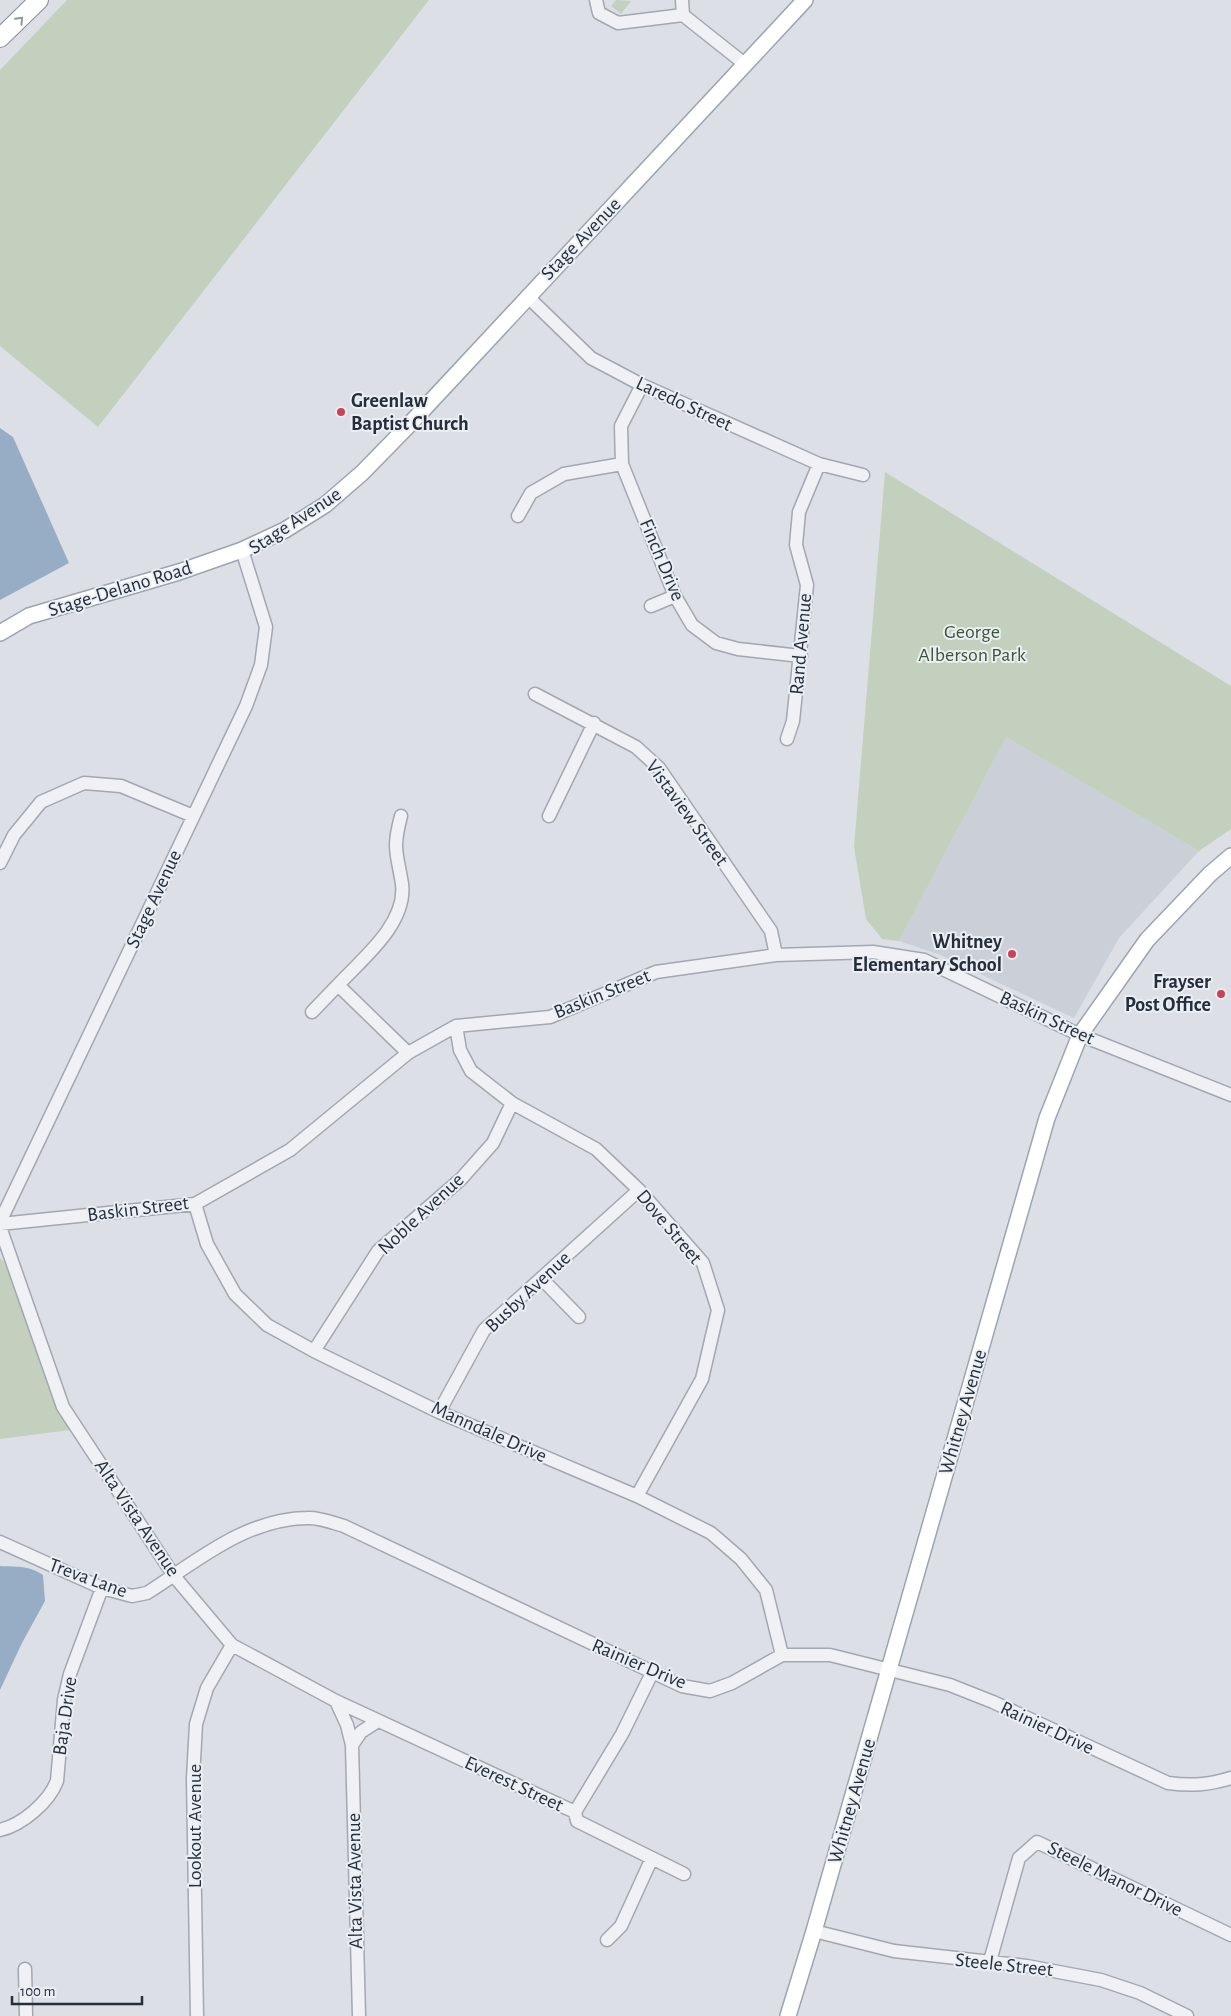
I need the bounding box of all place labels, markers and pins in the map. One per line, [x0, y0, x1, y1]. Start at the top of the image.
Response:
place label: Greenlaw Baptist Church [351, 391, 469, 434]
marker: Greenlaw Baptist Church [335, 406, 347, 418]
place label: Whitney Elementary School [853, 932, 1002, 975]
marker: Whitney Elementary School [1006, 948, 1018, 960]
place label: Frayser Post Office [1125, 972, 1211, 1015]
marker: Frayser Post Office [1215, 988, 1227, 1000]

